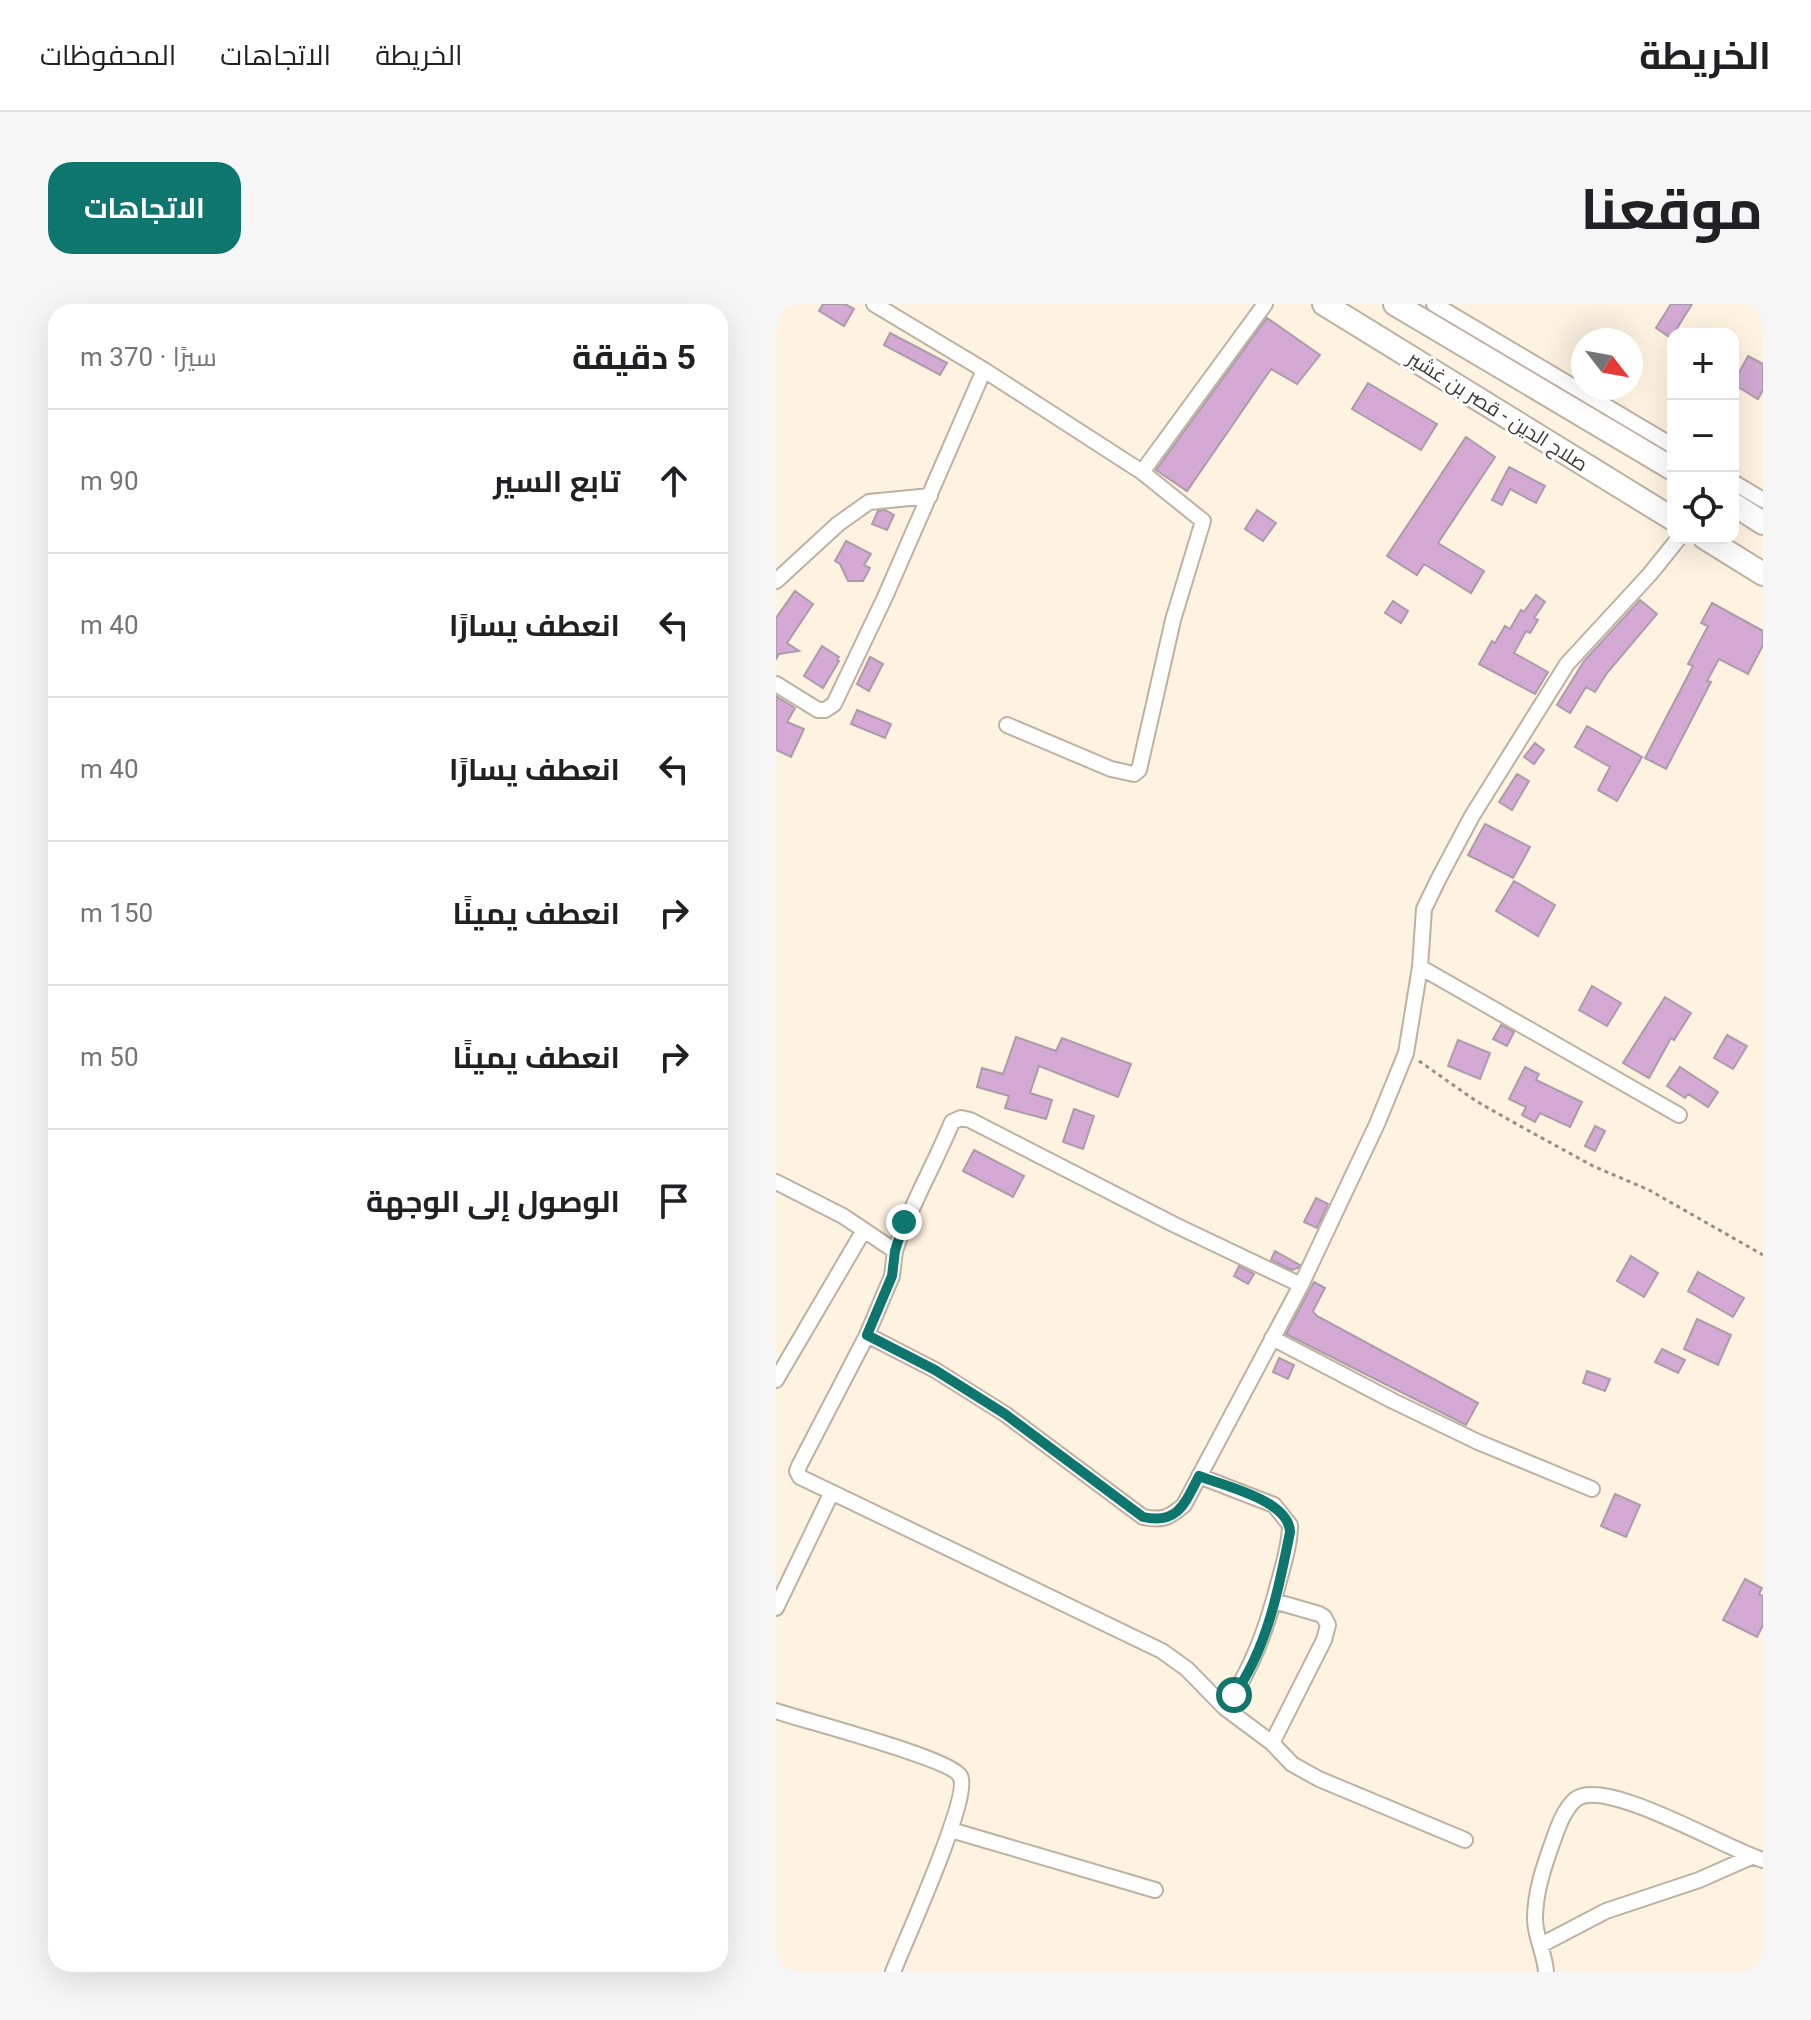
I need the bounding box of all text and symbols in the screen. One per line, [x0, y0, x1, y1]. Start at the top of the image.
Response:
text: الخريطة [1639, 34, 1771, 78]
text: المحفوظات [40, 39, 176, 72]
text: الاتجاهات [220, 39, 331, 72]
text: الخريطة [375, 39, 463, 72]
button: الاتجاهات [48, 162, 241, 254]
text: موقعنا [1580, 177, 1763, 243]
north arrow [1571, 328, 1643, 400]
map controls [1667, 328, 1739, 544]
button: + [1667, 328, 1739, 400]
text: 5 دقيقة [572, 337, 696, 377]
text: سيرًا · 370 m [80, 342, 217, 372]
street label: صلاح الدين - قصر بن غشير [1402, 345, 1592, 478]
button: − [1667, 400, 1739, 472]
icon: ahead [652, 459, 696, 503]
text: تابع السير [493, 464, 620, 499]
text: 90 m [80, 466, 139, 496]
button: locate [1667, 472, 1739, 544]
icon: left [652, 603, 696, 647]
text: انعطف يسارًا [449, 608, 620, 643]
text: 40 m [80, 610, 139, 640]
icon: left [652, 747, 696, 791]
text: انعطف يسارًا [449, 752, 620, 787]
text: 40 m [80, 754, 139, 784]
icon: right [652, 891, 696, 935]
text: انعطف يمينًا [453, 896, 620, 931]
text: 150 m [80, 898, 153, 928]
icon: right [652, 1035, 696, 1079]
text: انعطف يمينًا [453, 1040, 620, 1075]
text: 50 m [80, 1042, 139, 1072]
icon: arrive [652, 1179, 696, 1223]
text: الوصول إلى الوجهة [366, 1184, 620, 1219]
route end [886, 1204, 922, 1240]
route start [1216, 1677, 1252, 1713]

